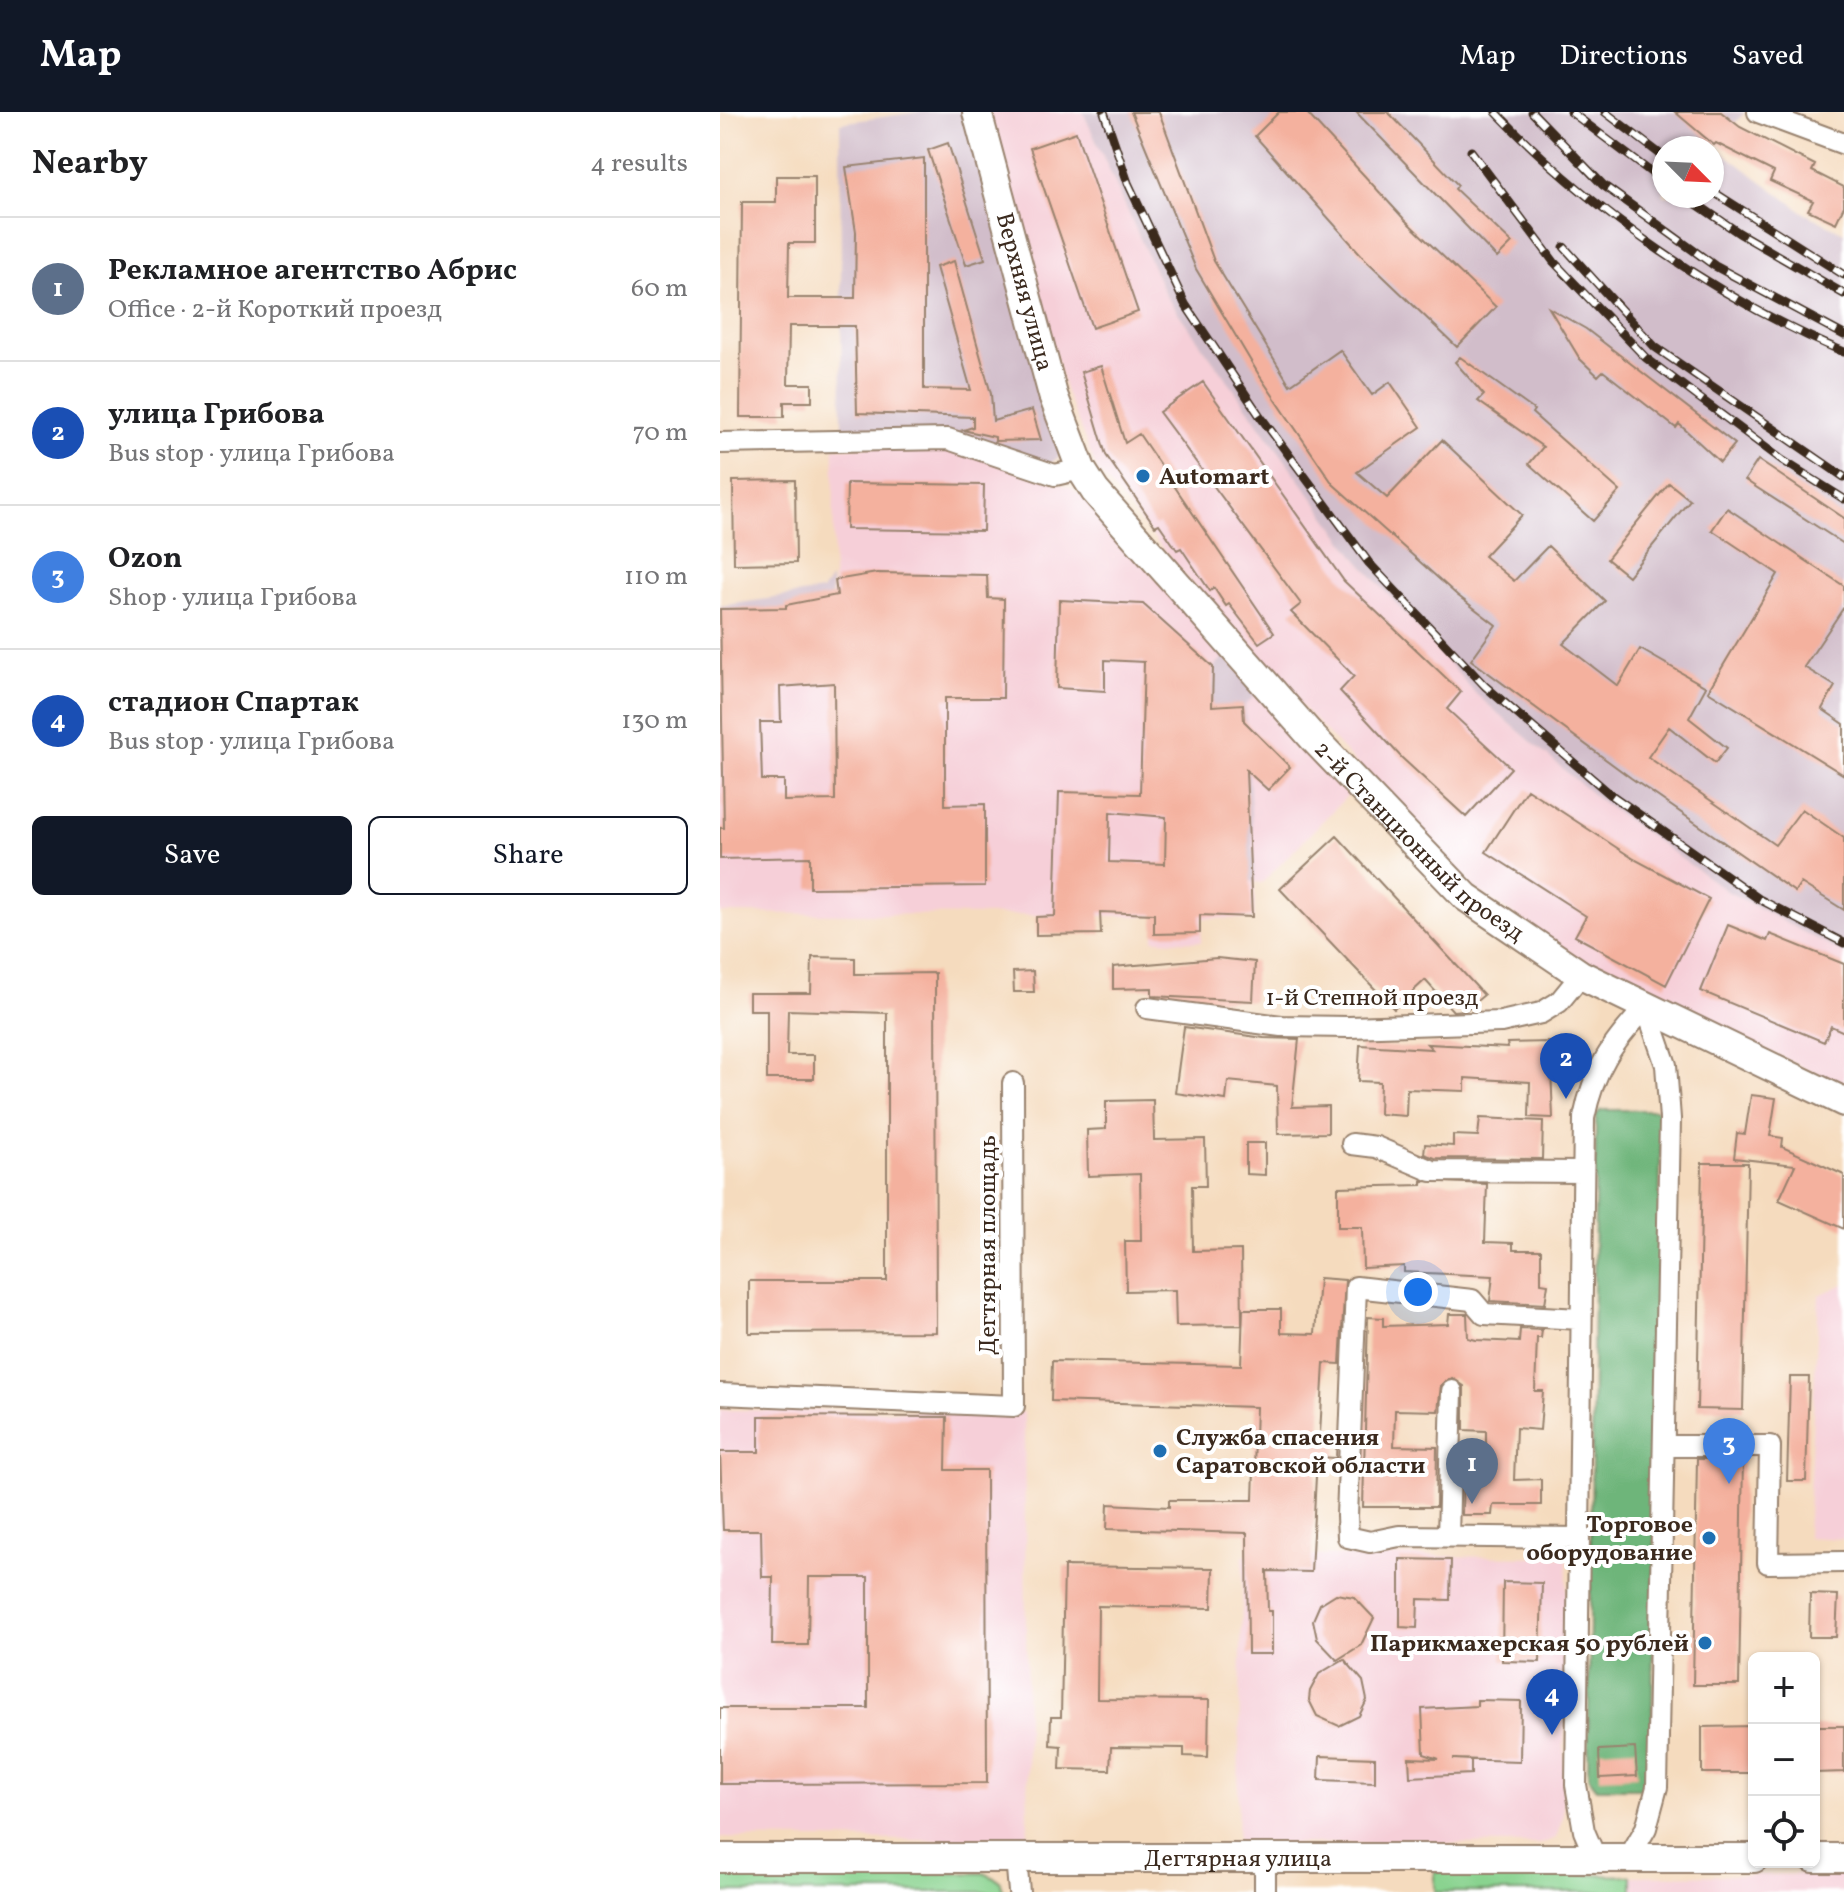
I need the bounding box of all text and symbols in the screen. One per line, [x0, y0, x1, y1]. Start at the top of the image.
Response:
text: Map [40, 30, 121, 83]
text: Map [1460, 37, 1516, 76]
text: Directions [1560, 37, 1688, 76]
text: Saved [1732, 37, 1804, 76]
north arrow [1652, 136, 1724, 208]
text: Nearby [32, 141, 148, 188]
text: 4 results [590, 146, 688, 182]
street label: Верхняя улица [986, 209, 1061, 375]
text: Рекламное агентство Абрис [108, 250, 517, 292]
text: 1 [53, 271, 63, 307]
text: 60 m [631, 271, 688, 307]
text: Office · 2-й Короткий проезд [108, 292, 442, 328]
text: улица Грибова [108, 394, 325, 436]
text: 2 [51, 415, 65, 451]
text: 70 m [633, 415, 688, 451]
text: Bus stop · улица Грибова [108, 436, 395, 472]
place label: Automart [1159, 461, 1269, 495]
marker: Automart [1134, 467, 1152, 485]
text: Ozon [108, 538, 182, 580]
text: 3 [51, 559, 65, 595]
text: 110 m [624, 559, 688, 595]
text: Shop · улица Грибова [108, 580, 358, 616]
text: стадион Спартак [108, 682, 359, 724]
text: 4 [50, 703, 66, 739]
text: 130 m [621, 703, 688, 739]
text: Bus stop · улица Грибова [108, 724, 395, 760]
street label: 2-й Станционный проезд [1305, 734, 1531, 951]
button: Save [32, 816, 352, 895]
button: Share [368, 816, 688, 895]
street label: 1-й Степной проезд [1266, 982, 1479, 1016]
pin: 2 [1540, 1033, 1592, 1099]
street label: Дегтярная площадь [972, 1135, 1006, 1355]
your location [1398, 1272, 1438, 1312]
pin: 3 [1703, 1418, 1755, 1484]
place label: Служба спасения Саратовской области [1176, 1422, 1426, 1484]
pin: 1 [1446, 1438, 1498, 1504]
marker: Служба спасения Саратовской области [1151, 1442, 1169, 1460]
place label: Торговое оборудование [1526, 1509, 1693, 1571]
marker: Торговое оборудование [1700, 1529, 1718, 1547]
place label: Парикмахерская 50 рублей [1370, 1628, 1689, 1662]
marker: Парикмахерская 50 рублей [1696, 1634, 1714, 1652]
map controls [1748, 1652, 1820, 1868]
button: + [1748, 1652, 1820, 1724]
pin: 4 [1526, 1669, 1578, 1735]
button: − [1748, 1724, 1820, 1796]
button: locate [1748, 1796, 1820, 1868]
street label: Дегтярная улица [1144, 1843, 1332, 1877]

